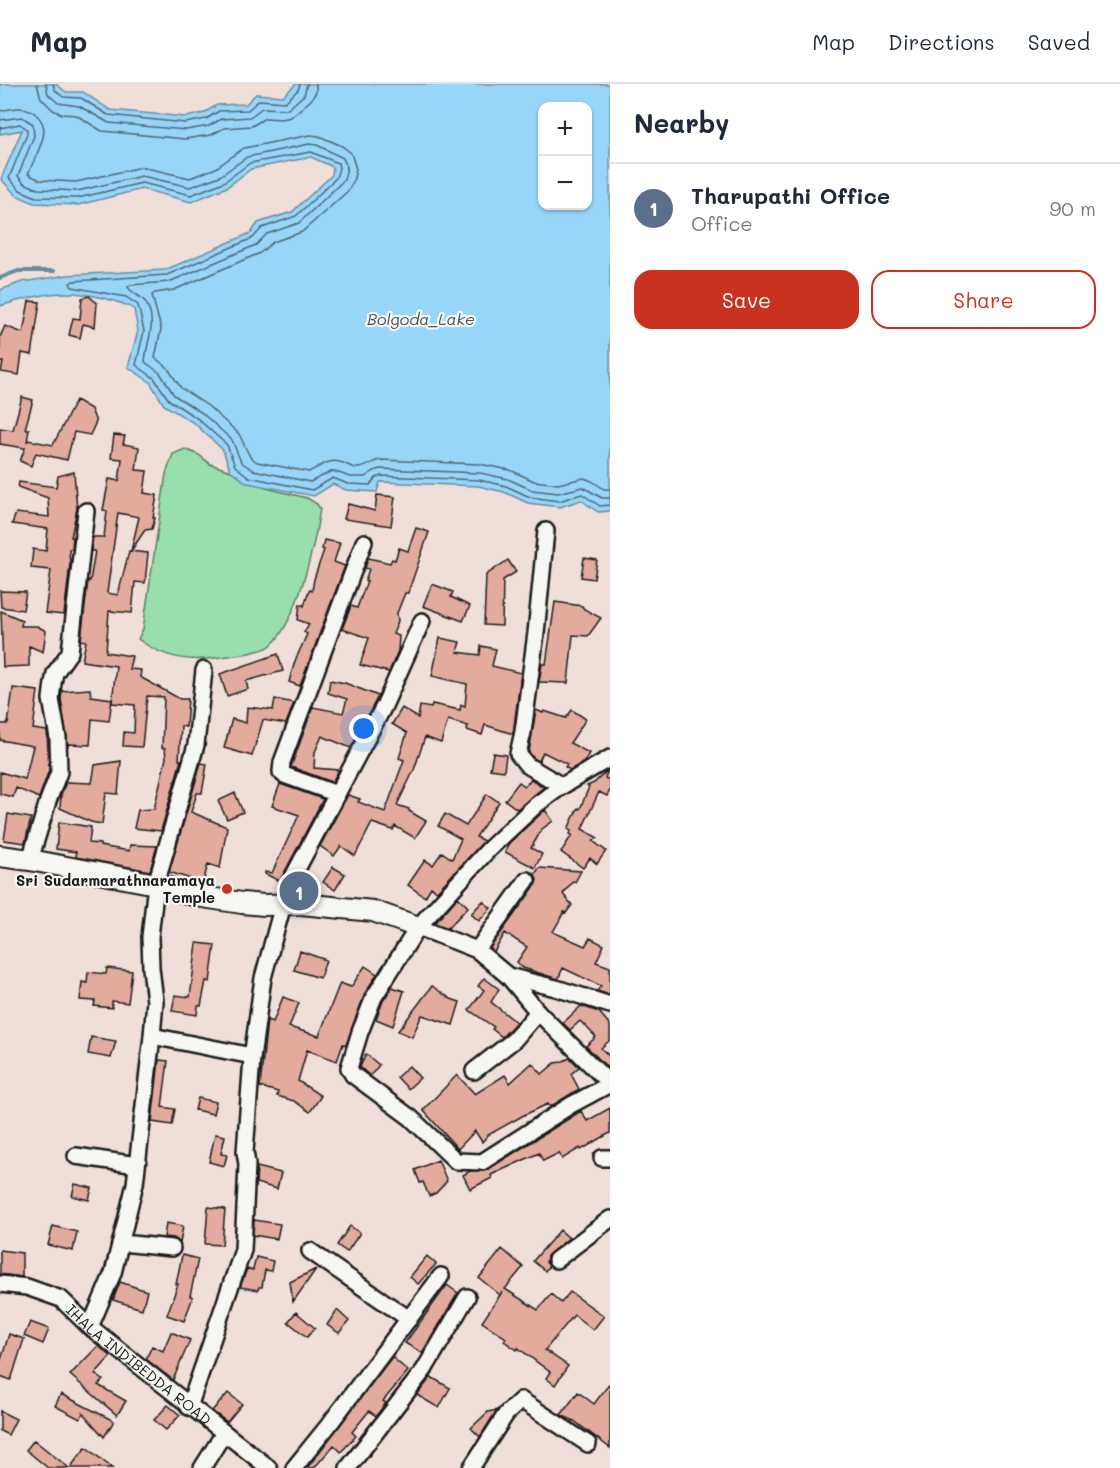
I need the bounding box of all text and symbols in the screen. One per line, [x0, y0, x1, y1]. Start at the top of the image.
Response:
text: Map [30, 23, 87, 59]
text: Map [812, 28, 855, 55]
text: Directions [888, 28, 995, 55]
text: Saved [1028, 28, 1090, 55]
map controls [538, 102, 592, 210]
button: + [538, 102, 592, 156]
text: Nearby [634, 106, 729, 140]
button: − [538, 156, 592, 210]
text: Tharupathi Office [691, 181, 890, 210]
text: 1 [649, 195, 658, 221]
text: 90 m [1050, 195, 1096, 221]
text: Office [691, 210, 753, 236]
button: Save [634, 270, 859, 329]
button: Share [871, 270, 1096, 329]
water label: Bolgoda_Lake [367, 308, 475, 329]
your location [349, 714, 378, 743]
pin: 1 [280, 868, 318, 914]
place label: Sri Sudarmarathnaramaya Temple [16, 870, 215, 907]
marker: Sri Sudarmarathnaramaya Temple [220, 882, 234, 896]
street label: IHALA INDIBEDDA ROAD [62, 1300, 216, 1429]

